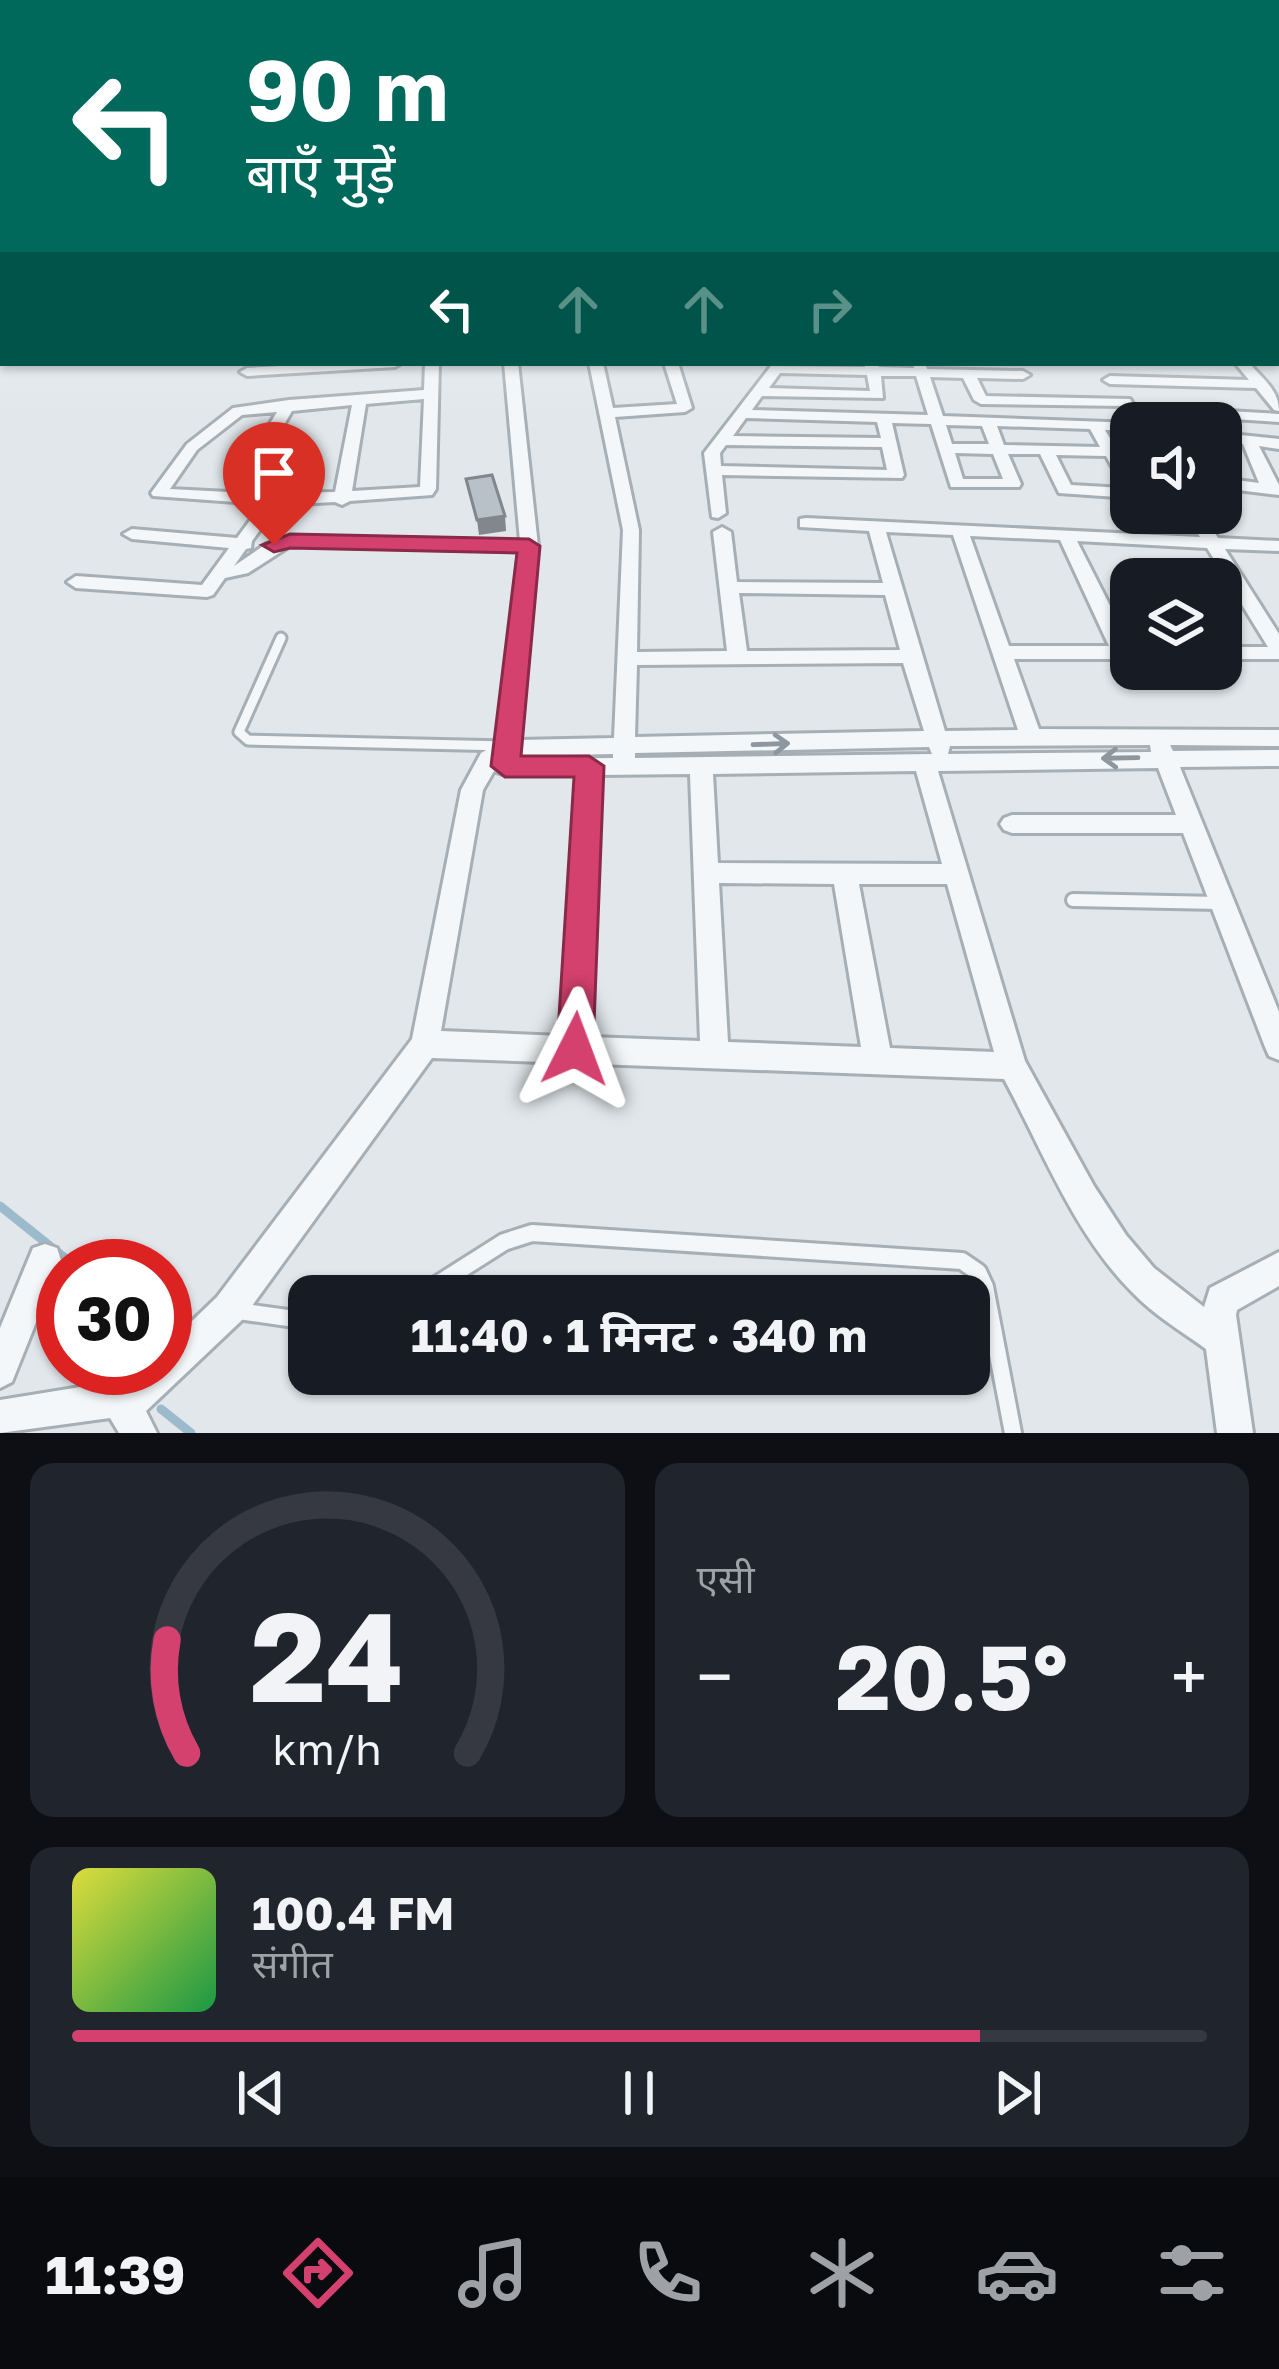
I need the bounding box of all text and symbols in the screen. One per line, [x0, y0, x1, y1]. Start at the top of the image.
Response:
text: 90 m [246, 39, 448, 139]
icon: left [48, 48, 204, 204]
text: बाएँ मुड़ें [246, 140, 395, 205]
icon: left [419, 276, 485, 342]
icon: ahead [545, 276, 611, 342]
icon: ahead [671, 276, 737, 342]
icon: right [797, 276, 863, 342]
map controls [1110, 402, 1242, 690]
button: sound [1110, 402, 1242, 534]
pin [223, 422, 325, 545]
icon: arrive [241, 440, 307, 506]
button: layers [1110, 558, 1242, 690]
one-way arrow [751, 732, 790, 755]
one-way arrow [1101, 747, 1140, 770]
position arrow [512, 986, 638, 1112]
speed limit sign: 30 [36, 1239, 192, 1395]
text: 11:40 · 1 मिनट · 340 m [411, 1308, 867, 1362]
text: एसी [697, 1555, 755, 1602]
text: 24 [250, 1580, 404, 1729]
text: 20.5° [836, 1622, 1068, 1730]
text: − [697, 1636, 733, 1716]
text: + [1171, 1636, 1207, 1716]
text: km/h [273, 1723, 382, 1774]
text: 100.4 FM [252, 1886, 454, 1940]
text: संगीत [252, 1940, 333, 1987]
icon: previous [228, 2060, 294, 2126]
icon: pause [606, 2060, 672, 2126]
icon: next [985, 2060, 1051, 2126]
icon: directions [276, 2231, 360, 2315]
icon: music [451, 2231, 535, 2315]
icon: phone [626, 2231, 710, 2315]
icon: climate [800, 2231, 884, 2315]
icon: car [975, 2231, 1059, 2315]
icon: filters [1150, 2231, 1234, 2315]
text: 11:39 [45, 2241, 185, 2306]

